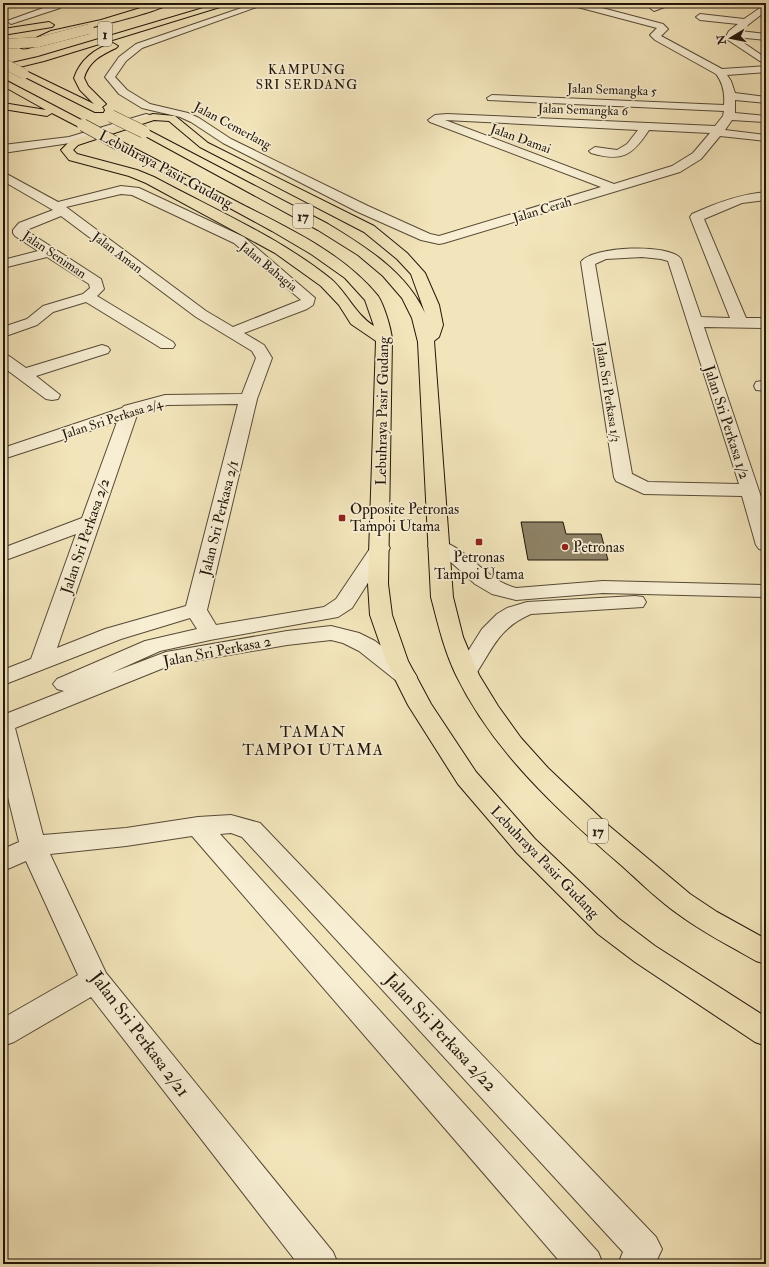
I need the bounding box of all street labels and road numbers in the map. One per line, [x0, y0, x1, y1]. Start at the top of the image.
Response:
road number: 1 [98, 22, 112, 46]
street label: Jalan Semangka 5 [566, 80, 657, 100]
street label: Jalan Cemerlang [190, 98, 275, 153]
street label: Jalan Semangka 6 [537, 100, 630, 120]
street label: Jalan Damai [487, 120, 554, 157]
street label: Lebuhraya Pasir Gudang [95, 126, 237, 213]
street label: Jalan Cerah [510, 193, 574, 227]
road number: 17 [293, 204, 313, 228]
street label: Jalan Seniman [19, 227, 90, 282]
street label: Jalan Aman [88, 228, 146, 277]
street label: Jalan Bahagia [235, 238, 301, 295]
street label: Lebuhraya Pasir Gudang [372, 336, 393, 486]
street label: Jalan Sri Perkasa 1/3 [592, 340, 624, 443]
street label: Jalan Sri Perkasa 1/2 [698, 362, 754, 482]
street label: Jalan Sri Perkasa 2/4 [59, 395, 166, 443]
street label: Jalan Sri Perkasa 2/1 [196, 458, 244, 579]
street label: Jalan Sri Perkasa 2/2 [56, 476, 115, 598]
street label: Jalan Sri Perkasa 2 [161, 632, 273, 672]
street label: Lebuhraya Pasir Gudang [486, 802, 604, 923]
road number: 17 [588, 819, 608, 843]
street label: Jalan Sri Perkasa 2/21 [84, 966, 194, 1102]
street label: Jalan Sri Perkasa 2/22 [379, 967, 502, 1097]

